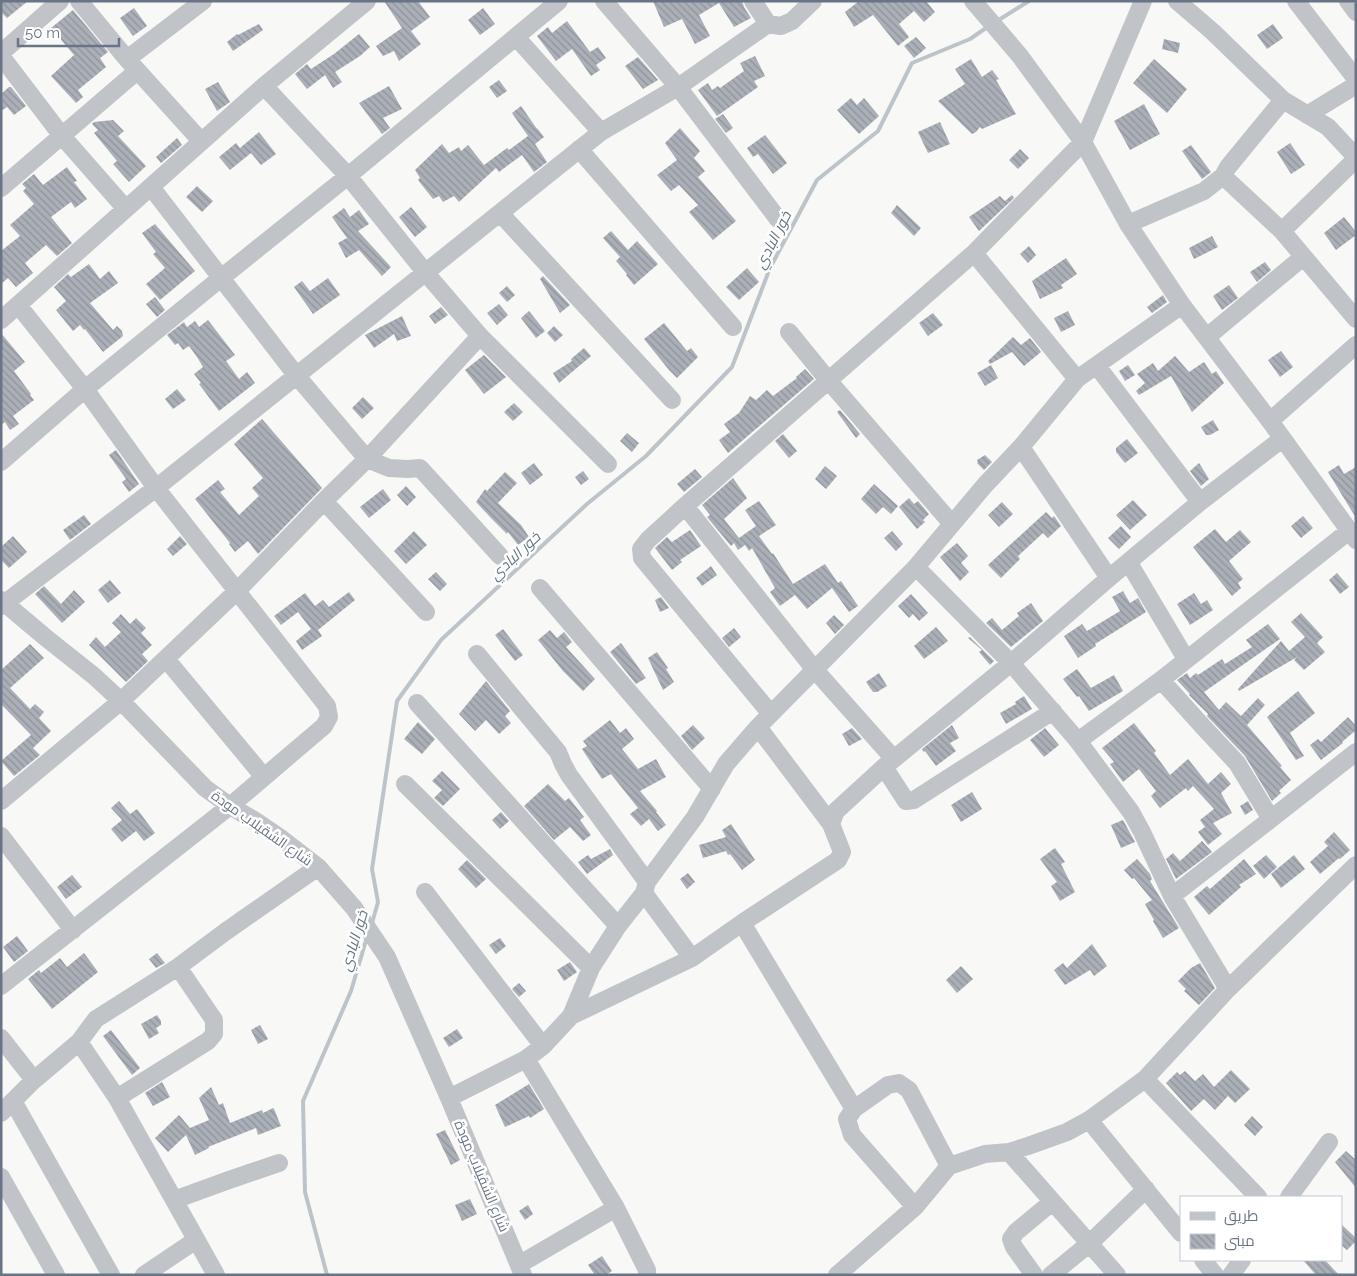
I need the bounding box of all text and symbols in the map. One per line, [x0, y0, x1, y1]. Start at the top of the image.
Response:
scale bar [18, 15, 119, 47]
text: 50 m [25, 24, 60, 42]
water label: خور البادي [751, 208, 798, 273]
water label: خور البادي [486, 528, 546, 586]
street label: شارع الشقيلاب مودة [208, 787, 316, 870]
water label: خور البادي [336, 908, 375, 974]
street label: شارع الشقيلاب مودة [450, 1118, 513, 1234]
legend [1180, 1196, 1342, 1261]
text: طريق [1224, 1207, 1258, 1226]
text: مبنى [1224, 1232, 1255, 1251]

